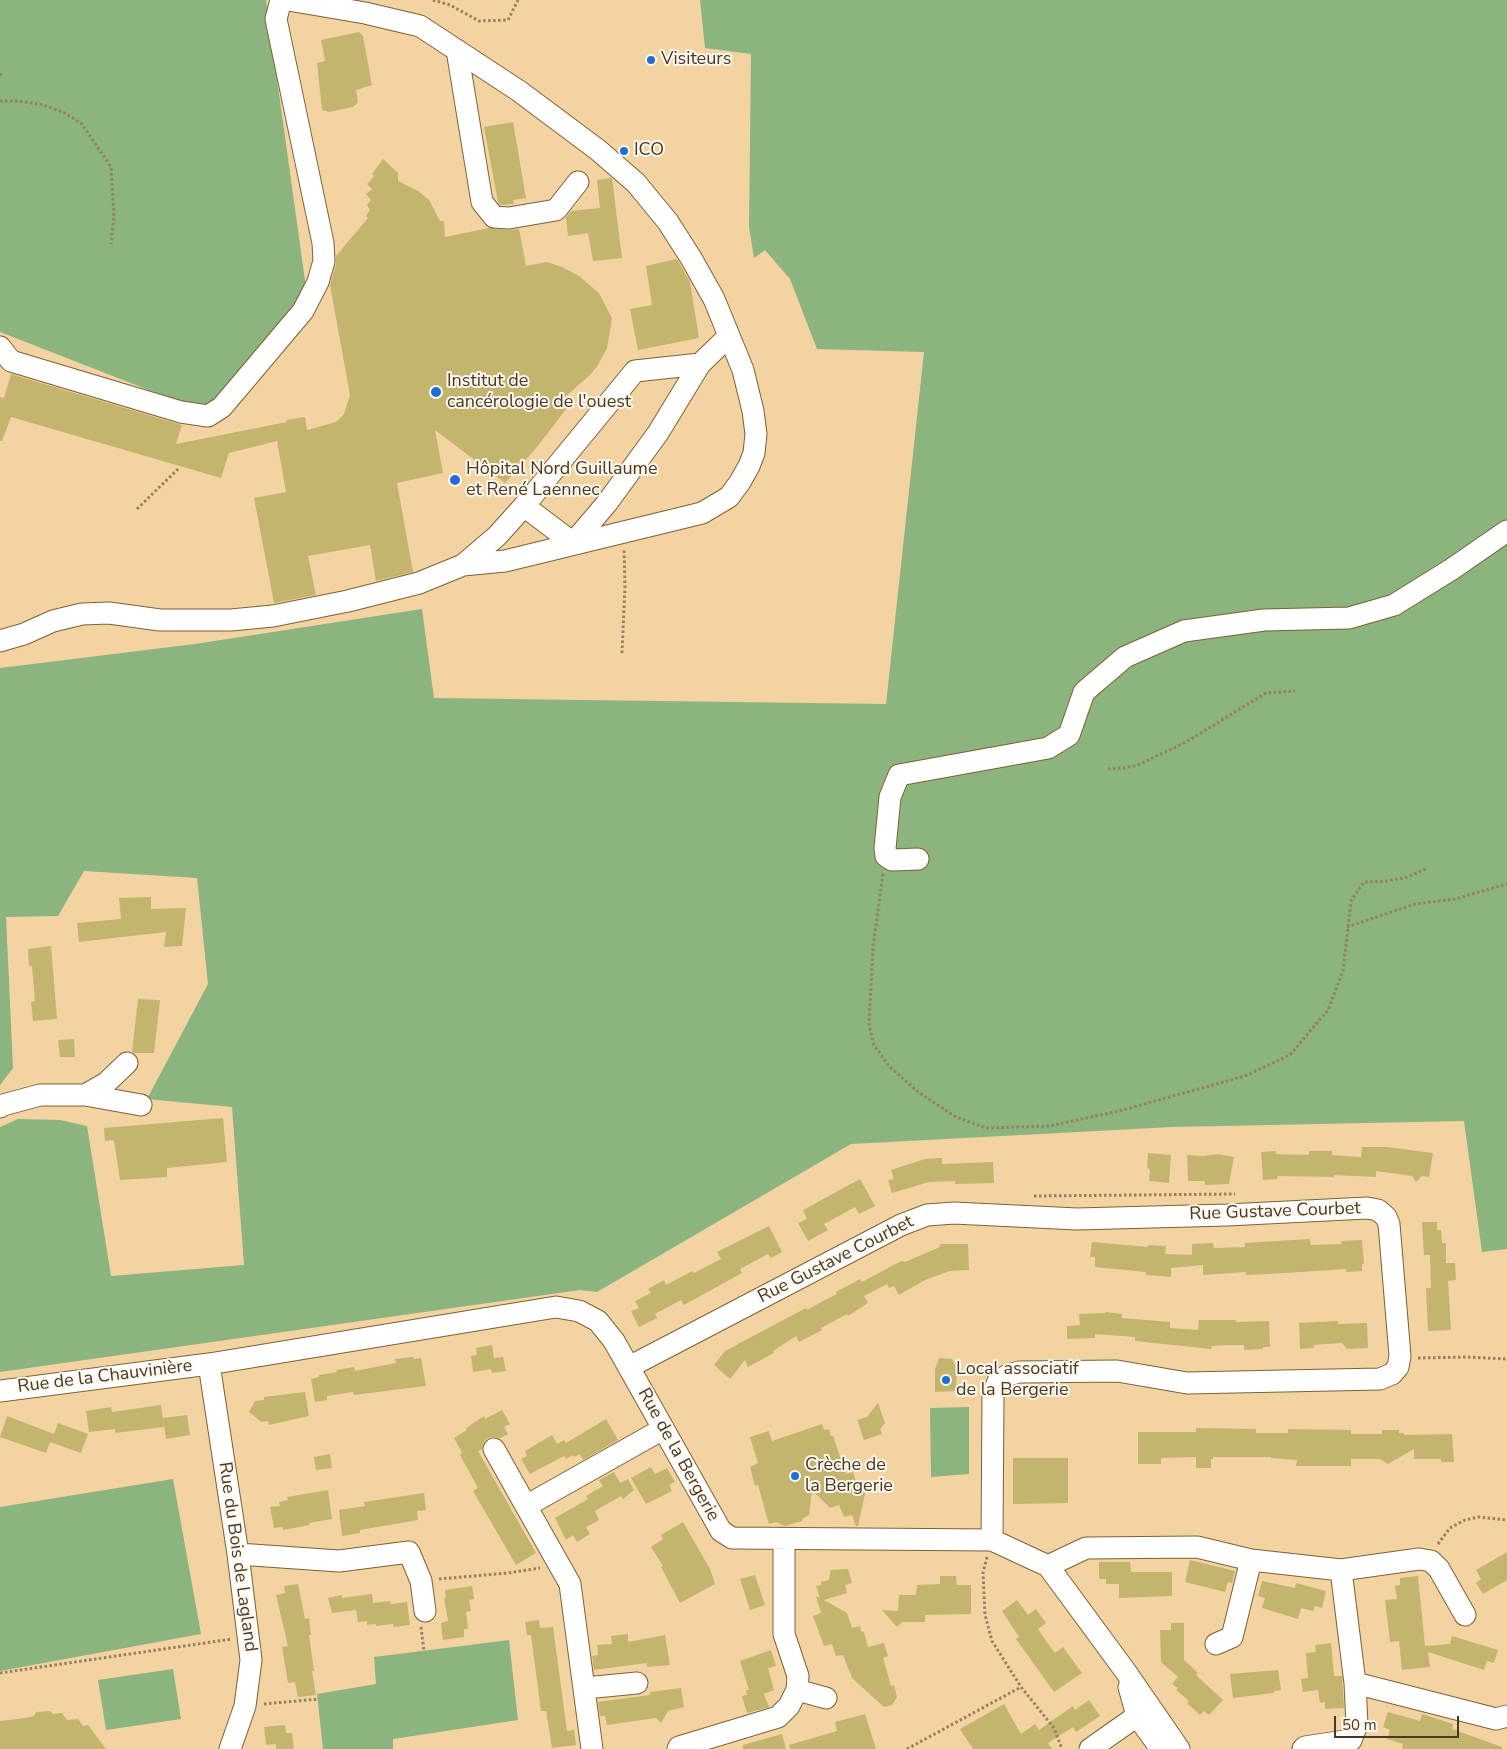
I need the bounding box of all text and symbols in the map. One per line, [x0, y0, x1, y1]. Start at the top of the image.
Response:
place label: Visiteurs [661, 49, 731, 71]
marker: Visiteurs [645, 54, 657, 66]
place label: ICO [634, 140, 664, 162]
marker: ICO [618, 145, 630, 157]
place label: Institut de cancérologie de l'ouest [447, 371, 631, 414]
marker: Institut de cancérologie de l'ouest [429, 385, 443, 399]
place label: Hôpital Nord Guillaume et René Laennec [466, 459, 658, 502]
marker: Hôpital Nord Guillaume et René Laennec [448, 473, 462, 487]
street label: Rue Gustave Courbet [1189, 1198, 1361, 1226]
street label: Rue Gustave Courbet [755, 1211, 917, 1309]
street label: Rue de la Chauvinière [16, 1356, 194, 1398]
place label: Local associatif de la Bergerie [956, 1359, 1079, 1402]
marker: Local associatif de la Bergerie [940, 1374, 952, 1386]
street label: Rue de la Bergerie [632, 1385, 724, 1525]
place label: Crèche de la Bergerie [805, 1455, 893, 1498]
street label: Rue du Bois de Lagland [213, 1461, 261, 1653]
marker: Crèche de la Bergerie [789, 1470, 801, 1482]
scale bar [1337, 1706, 1462, 1738]
text: 50 m [1342, 1715, 1377, 1735]

